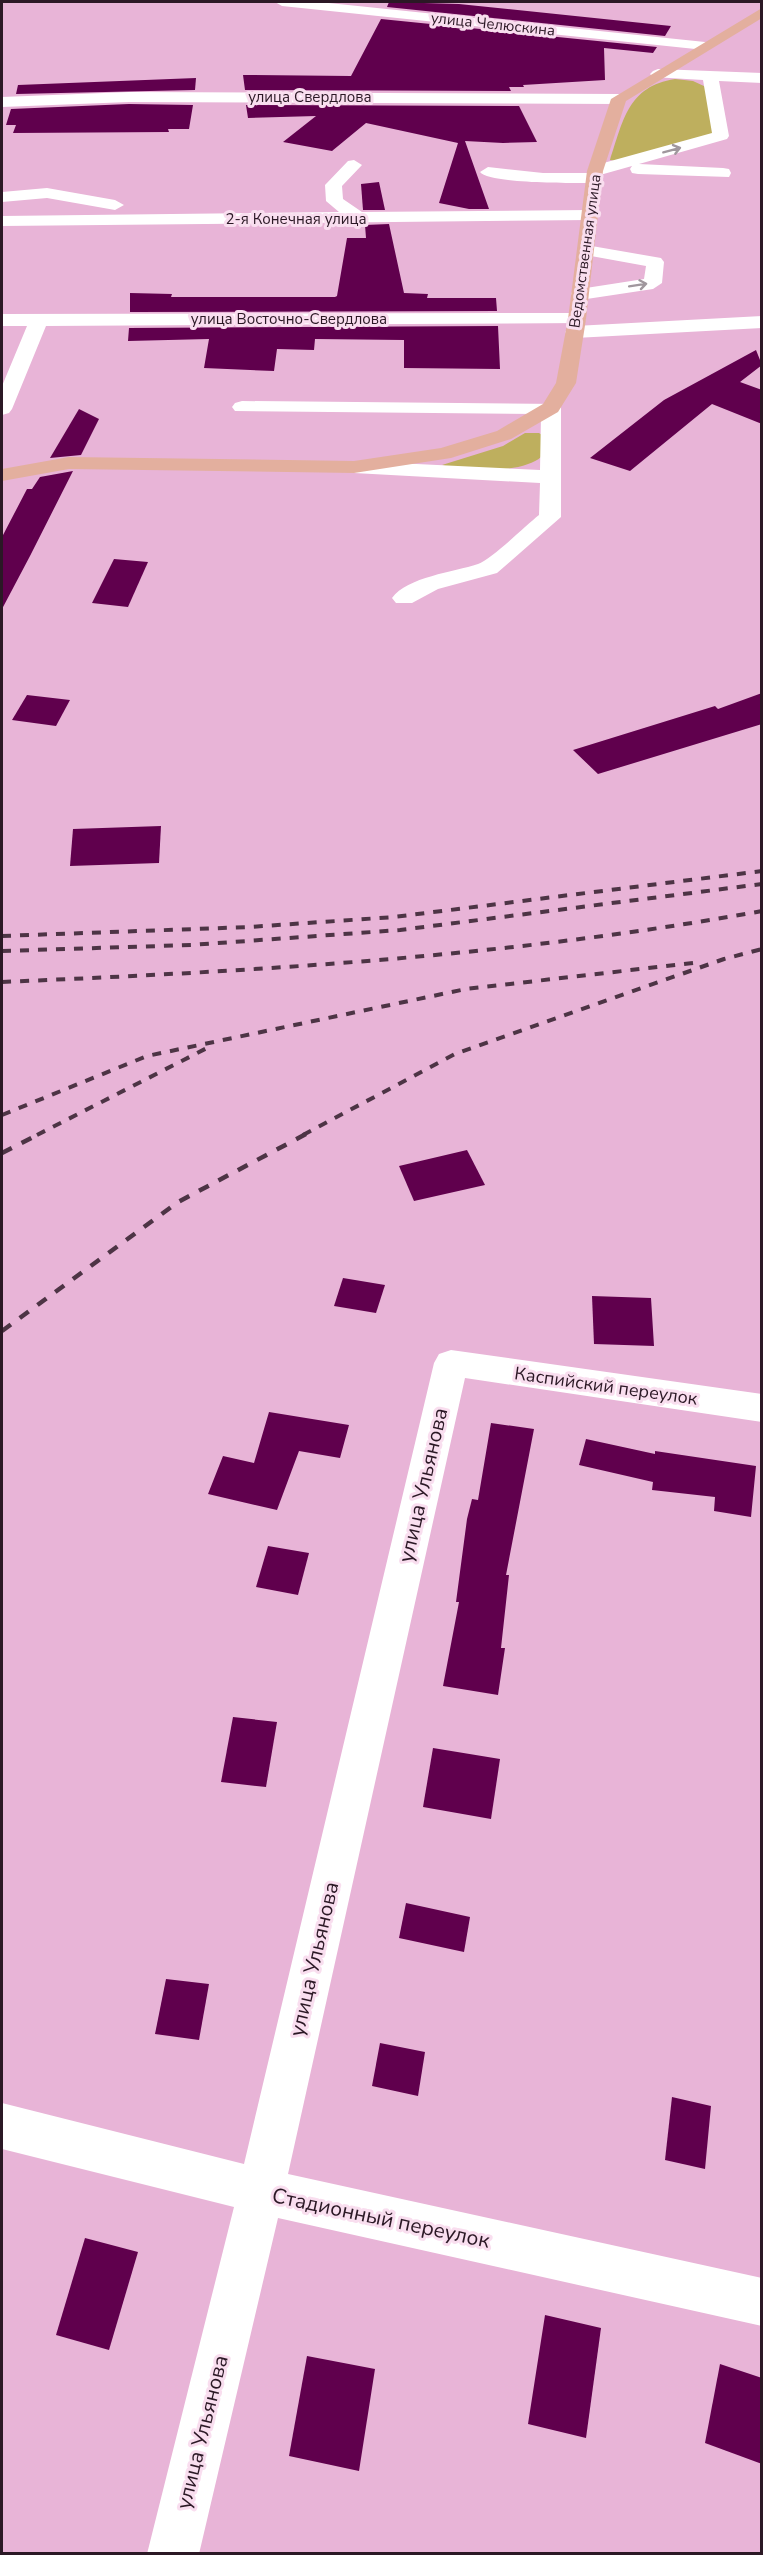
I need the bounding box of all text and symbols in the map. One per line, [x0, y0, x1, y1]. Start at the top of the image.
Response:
street label: улица Челюскина [430, 8, 556, 40]
street label: улица Свердлова [248, 87, 372, 107]
one-way arrow [662, 144, 681, 155]
street label: Ведомственная улица [564, 173, 606, 329]
street label: 2-я Конечная улица [225, 209, 367, 229]
one-way arrow [628, 280, 647, 291]
street label: улица Восточно-Свердлова [191, 309, 387, 329]
street label: Каспийский переулок [513, 1361, 699, 1411]
street label: улица Ульянова [392, 1405, 454, 1565]
street label: улица Ульянова [283, 1879, 345, 2039]
street label: Стадионный переулок [270, 2181, 493, 2255]
street label: улица Ульянова [169, 2352, 235, 2512]

